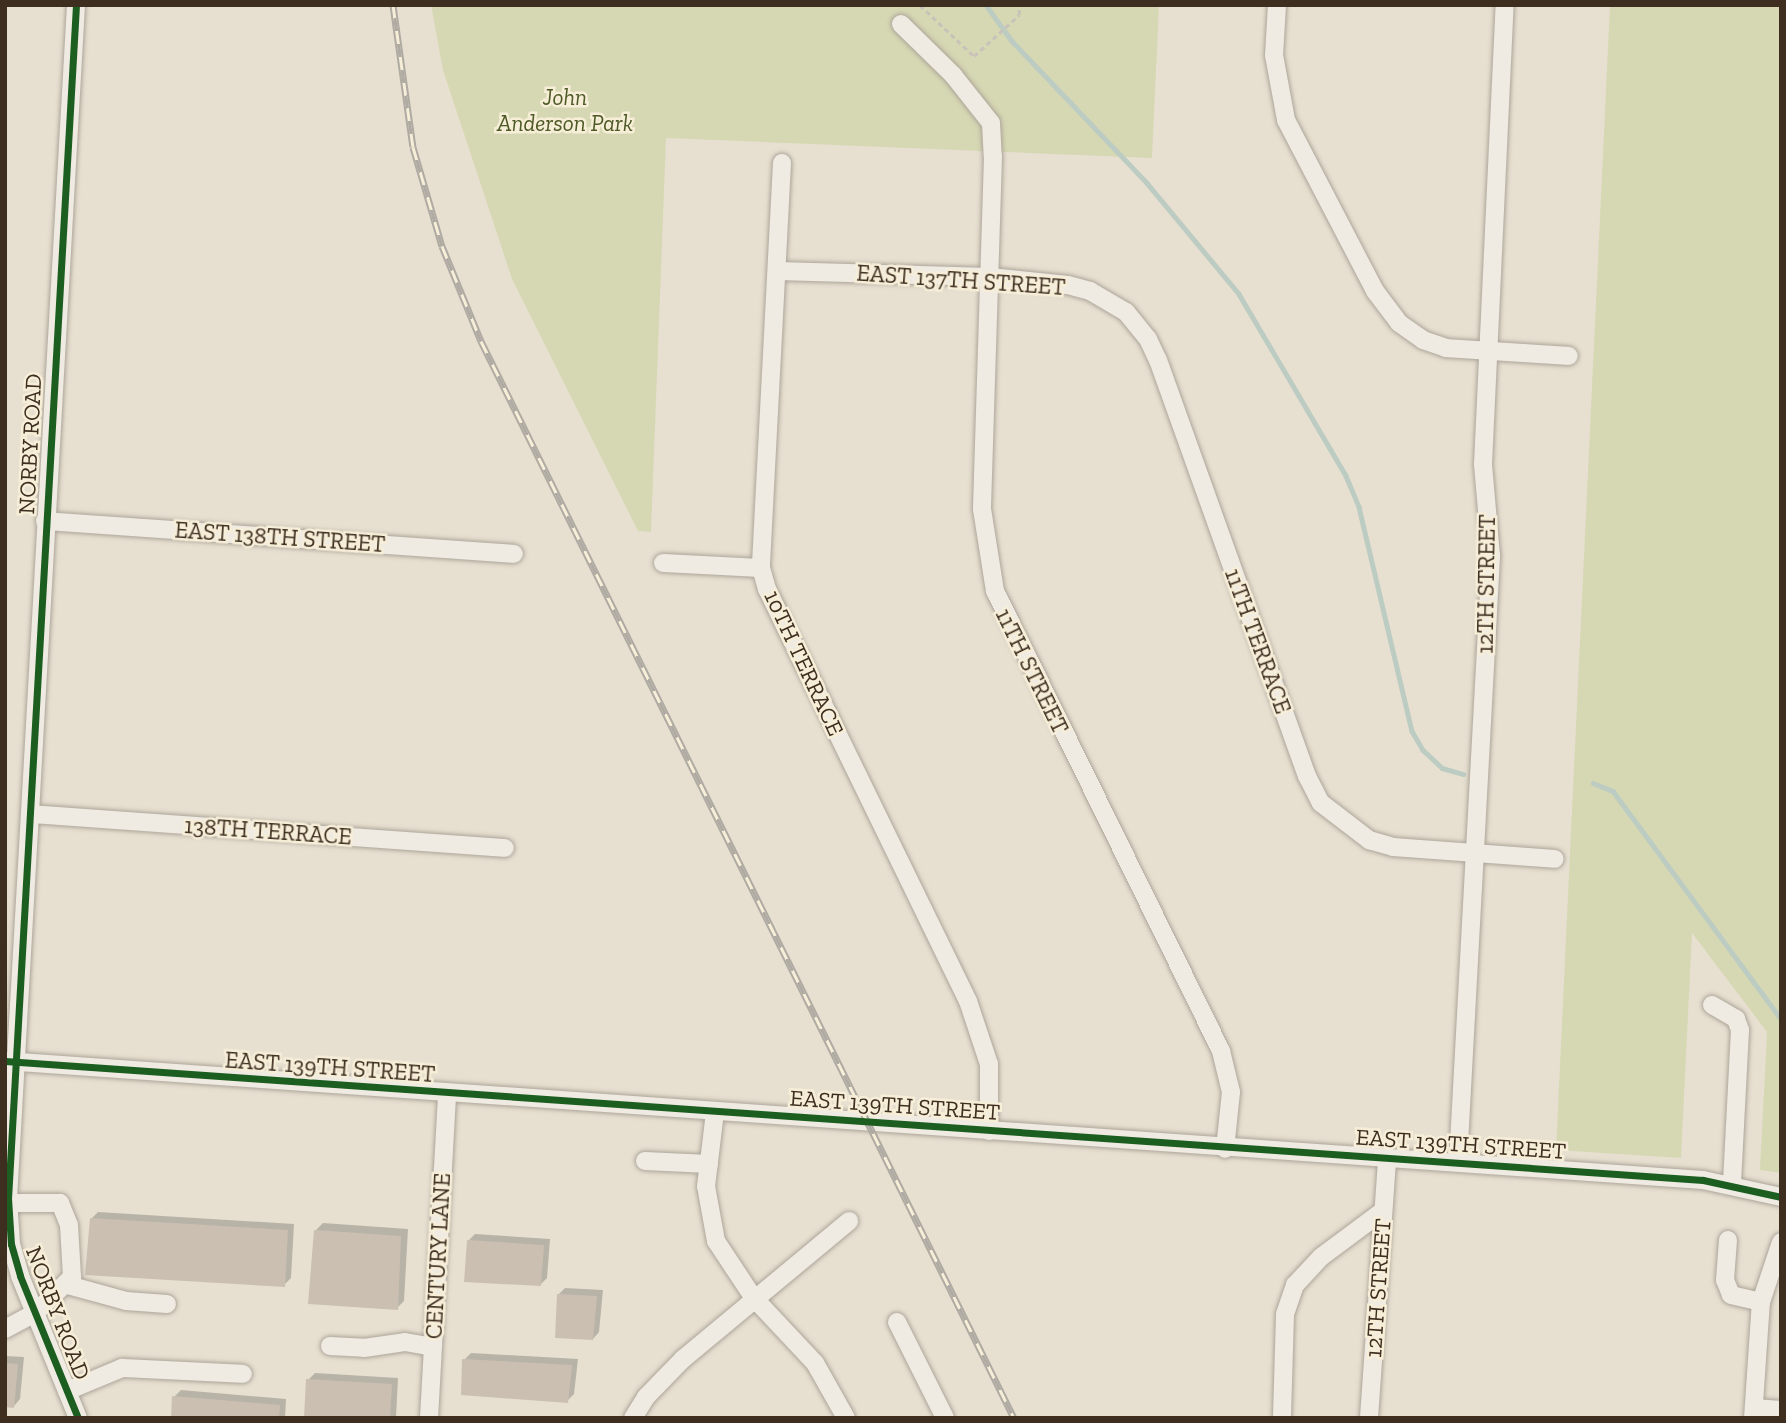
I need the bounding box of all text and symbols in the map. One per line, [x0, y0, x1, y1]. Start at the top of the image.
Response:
park label: John Anderson Park [497, 83, 633, 137]
street label: EAST 137TH STREET [855, 259, 1067, 301]
street label: NORBY ROAD [13, 373, 47, 515]
street label: 12TH STREET [1471, 514, 1501, 654]
street label: EAST 138TH STREET [174, 516, 386, 558]
street label: 11TH TERRACE [1219, 564, 1297, 718]
street label: 10TH TERRACE [758, 586, 850, 740]
street label: 11TH STREET [990, 604, 1074, 738]
street label: 138TH TERRACE [183, 811, 353, 851]
street label: EAST 139TH STREET [224, 1046, 436, 1088]
street label: EAST 139TH STREET [789, 1084, 1001, 1126]
street label: EAST 139TH STREET [1355, 1123, 1567, 1165]
street label: CENTURY LANE [420, 1172, 456, 1340]
street label: 12TH STREET [1359, 1217, 1397, 1359]
street label: NORBY ROAD [20, 1242, 96, 1384]

